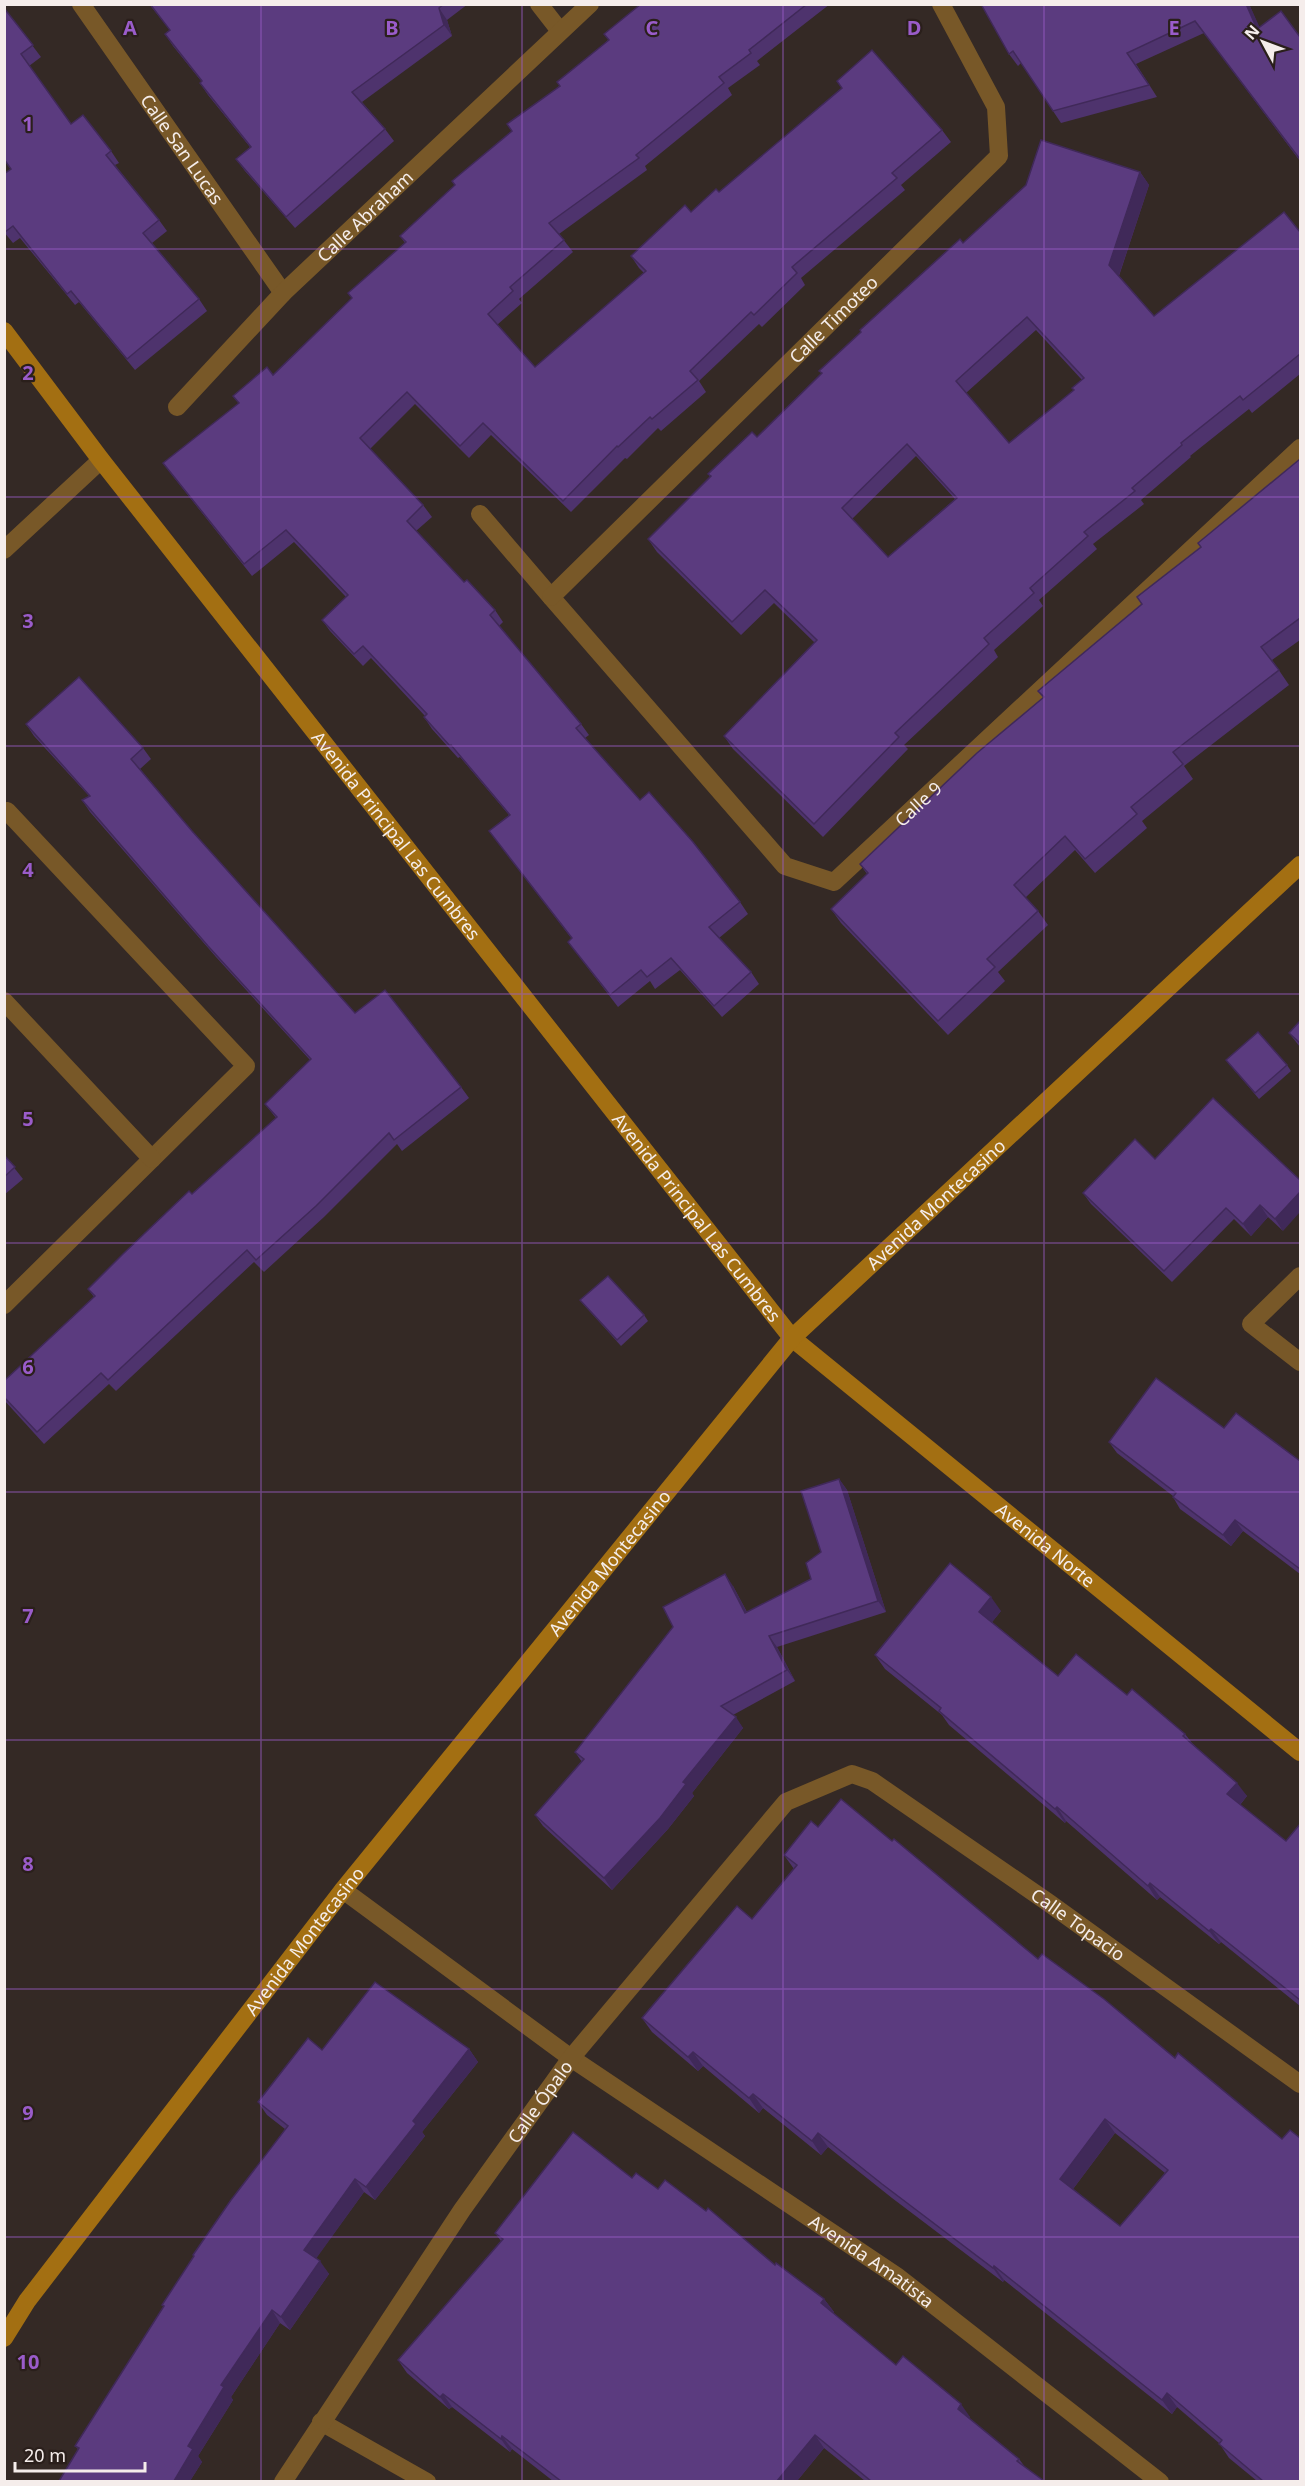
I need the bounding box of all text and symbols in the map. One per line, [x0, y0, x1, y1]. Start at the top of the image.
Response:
north arrow [1233, 12, 1293, 72]
text: A [123, 14, 137, 41]
text: B [385, 14, 399, 41]
text: C [646, 14, 659, 41]
text: D [907, 14, 921, 41]
text: E [1168, 14, 1180, 41]
text: N [1239, 20, 1264, 44]
street label: Calle San Lucas [135, 89, 229, 209]
text: 1 [22, 110, 34, 137]
street label: Calle Abraham [312, 165, 418, 267]
street label: Calle Timoteo [784, 270, 883, 368]
text: 2 [22, 359, 34, 386]
text: 3 [22, 607, 34, 634]
street label: Avenida Principal Las Cumbres [307, 726, 486, 945]
street label: Calle 9 [889, 776, 947, 832]
text: 4 [22, 856, 34, 883]
text: 5 [22, 1105, 34, 1132]
street label: Avenida Principal Las Cumbres [607, 1108, 787, 1327]
street label: Avenida Montecasino [861, 1133, 1010, 1275]
text: 6 [22, 1353, 34, 1380]
street label: Avenida Montecasino [543, 1485, 676, 1641]
street label: Avenida Norte [991, 1497, 1100, 1592]
text: 7 [22, 1602, 34, 1629]
text: 8 [22, 1850, 34, 1877]
street label: Avenida Montecasino [239, 1862, 369, 2020]
street label: Calle Topacio [1026, 1882, 1130, 1966]
street label: Calle Ópalo [502, 2055, 578, 2148]
text: 9 [22, 2099, 34, 2126]
street label: Avenida Amatista [805, 2209, 939, 2313]
text: 10 [17, 2348, 39, 2375]
scale bar [15, 2435, 146, 2473]
text: 20 m [24, 2443, 66, 2467]

